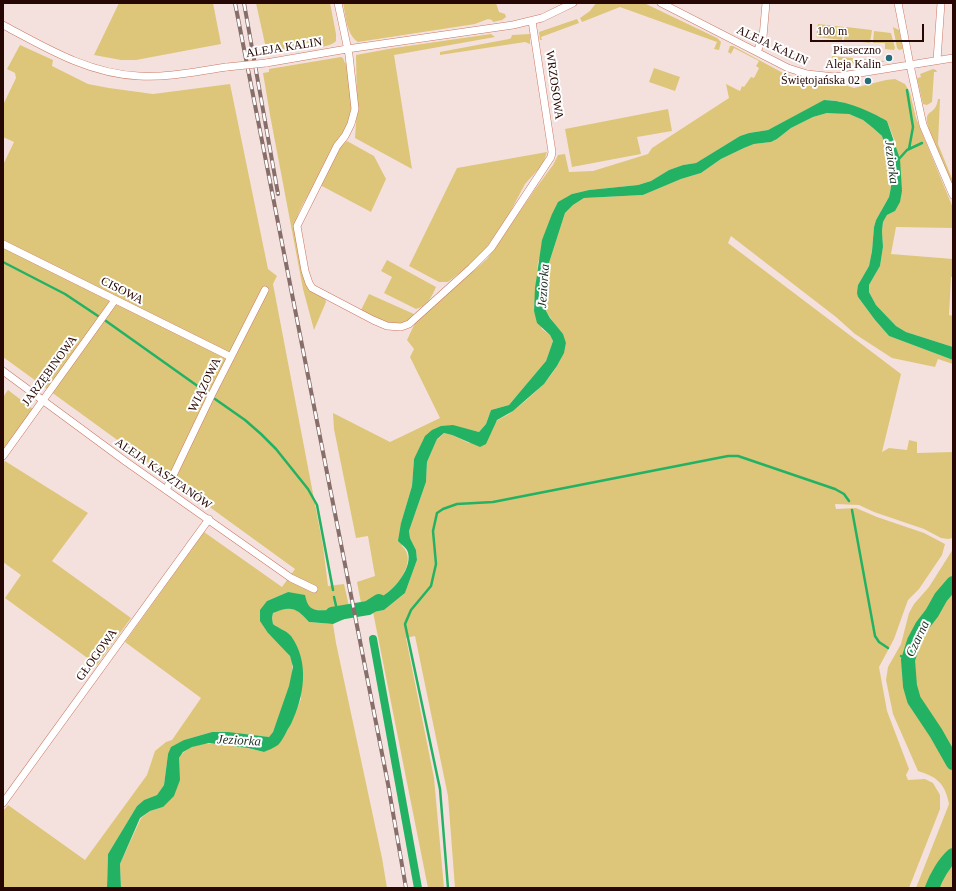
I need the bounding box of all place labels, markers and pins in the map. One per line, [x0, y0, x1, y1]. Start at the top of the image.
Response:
place label: Piaseczno Aleja Kalin [825, 44, 881, 72]
marker: Piaseczno Aleja Kalin [884, 53, 894, 63]
place label: Świętojańska 02 [781, 74, 860, 88]
marker: Świętojańska 02 [863, 76, 873, 86]

